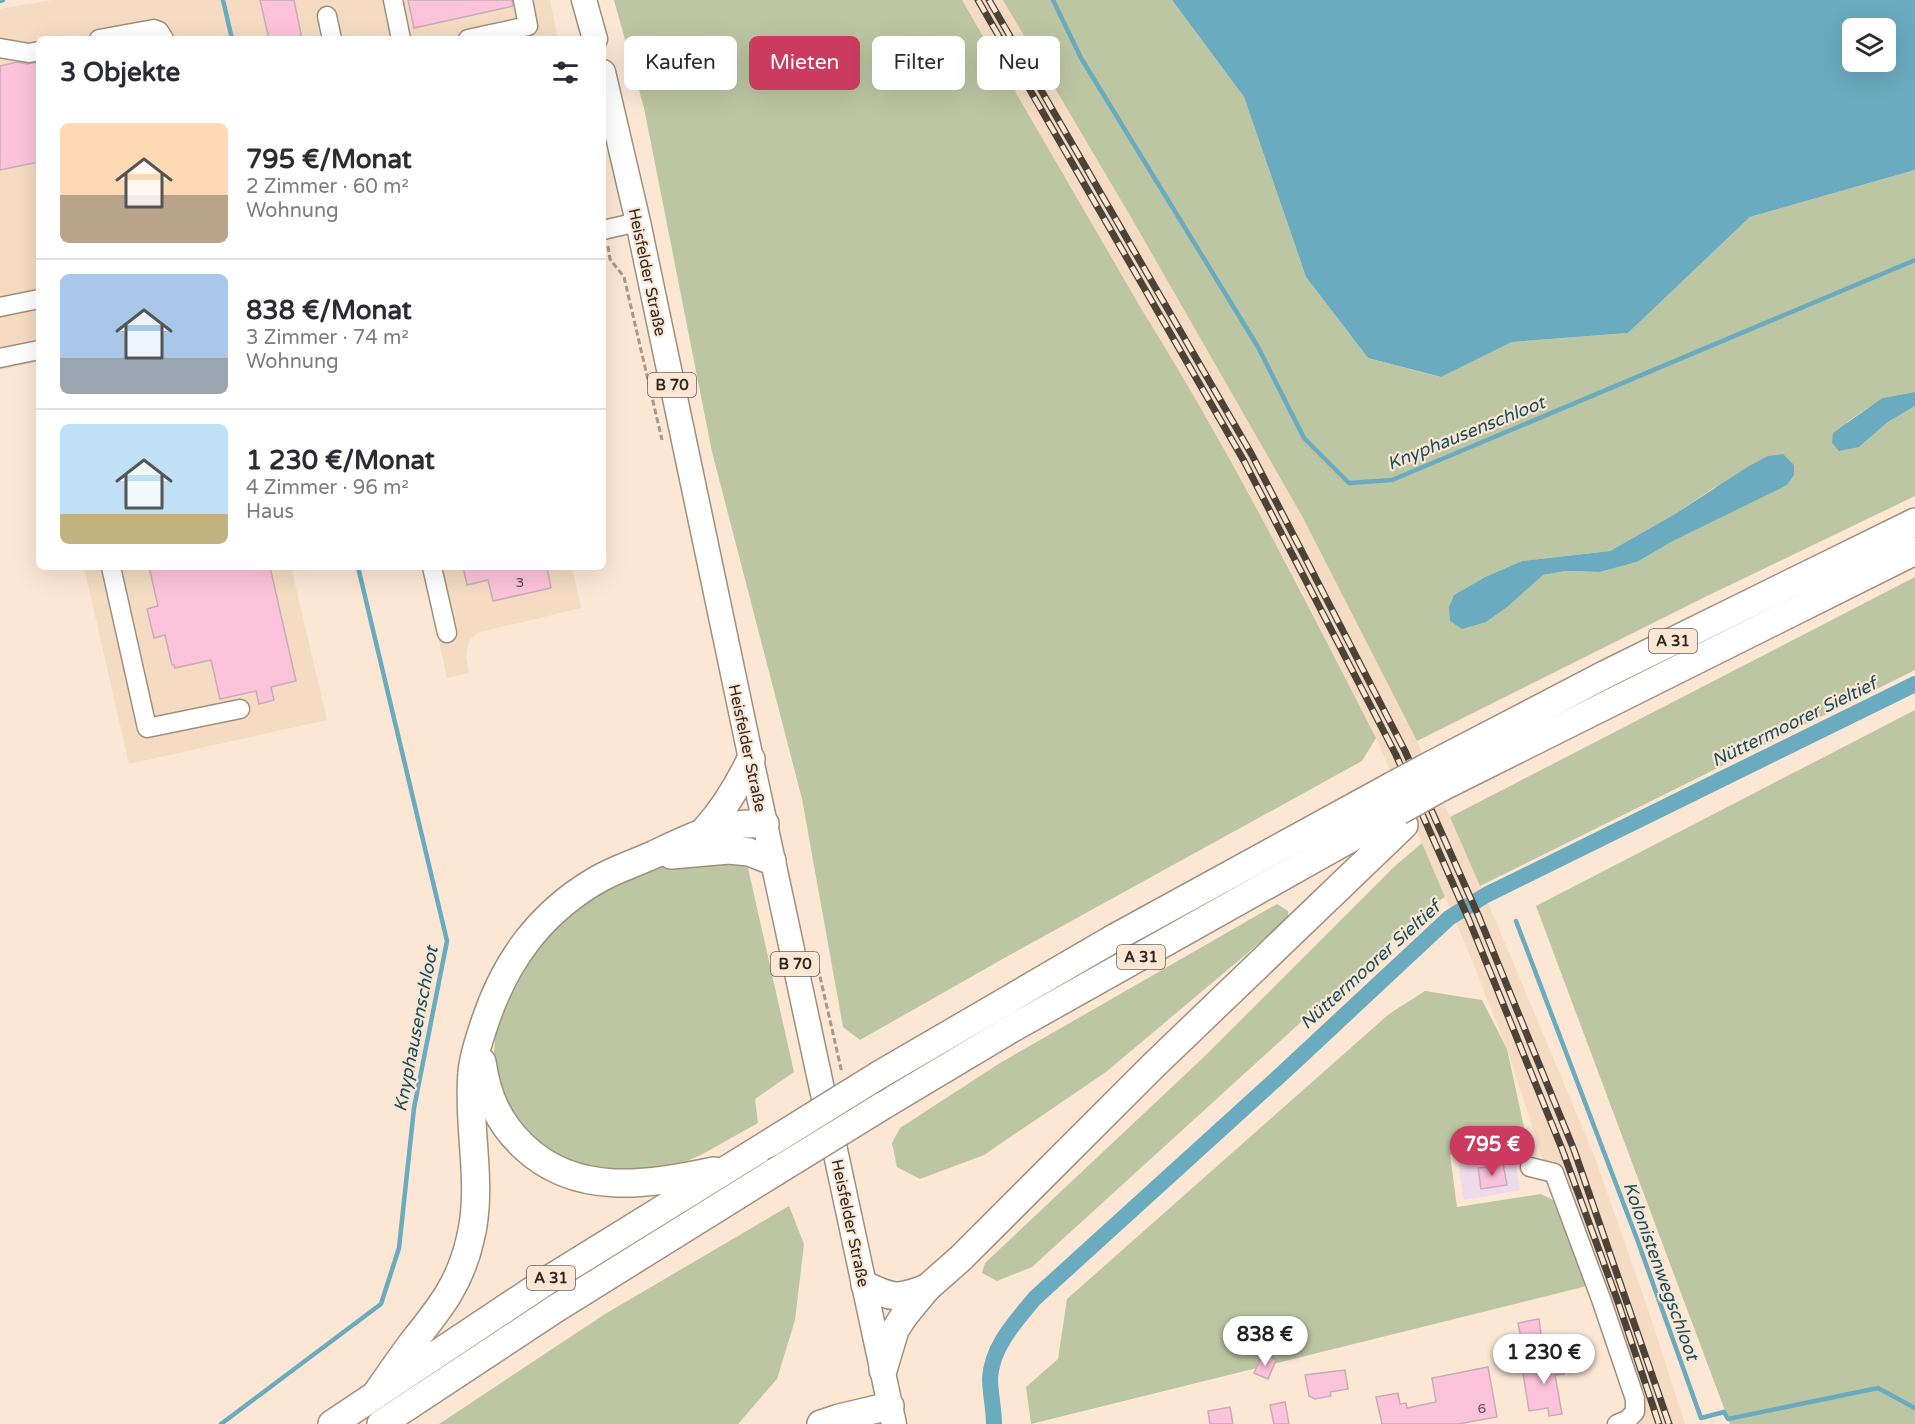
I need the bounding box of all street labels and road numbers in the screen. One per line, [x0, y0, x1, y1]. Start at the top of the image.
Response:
street label: Heisfelder Straße [624, 206, 670, 338]
road number: B 70 [648, 373, 696, 397]
road number: A 31 [1649, 629, 1697, 653]
street label: Heisfelder Straße [724, 682, 770, 814]
road number: A 31 [1117, 945, 1165, 969]
road number: B 70 [771, 952, 819, 976]
street label: Heisfelder Straße [827, 1157, 873, 1289]
road number: A 31 [527, 1266, 575, 1290]

